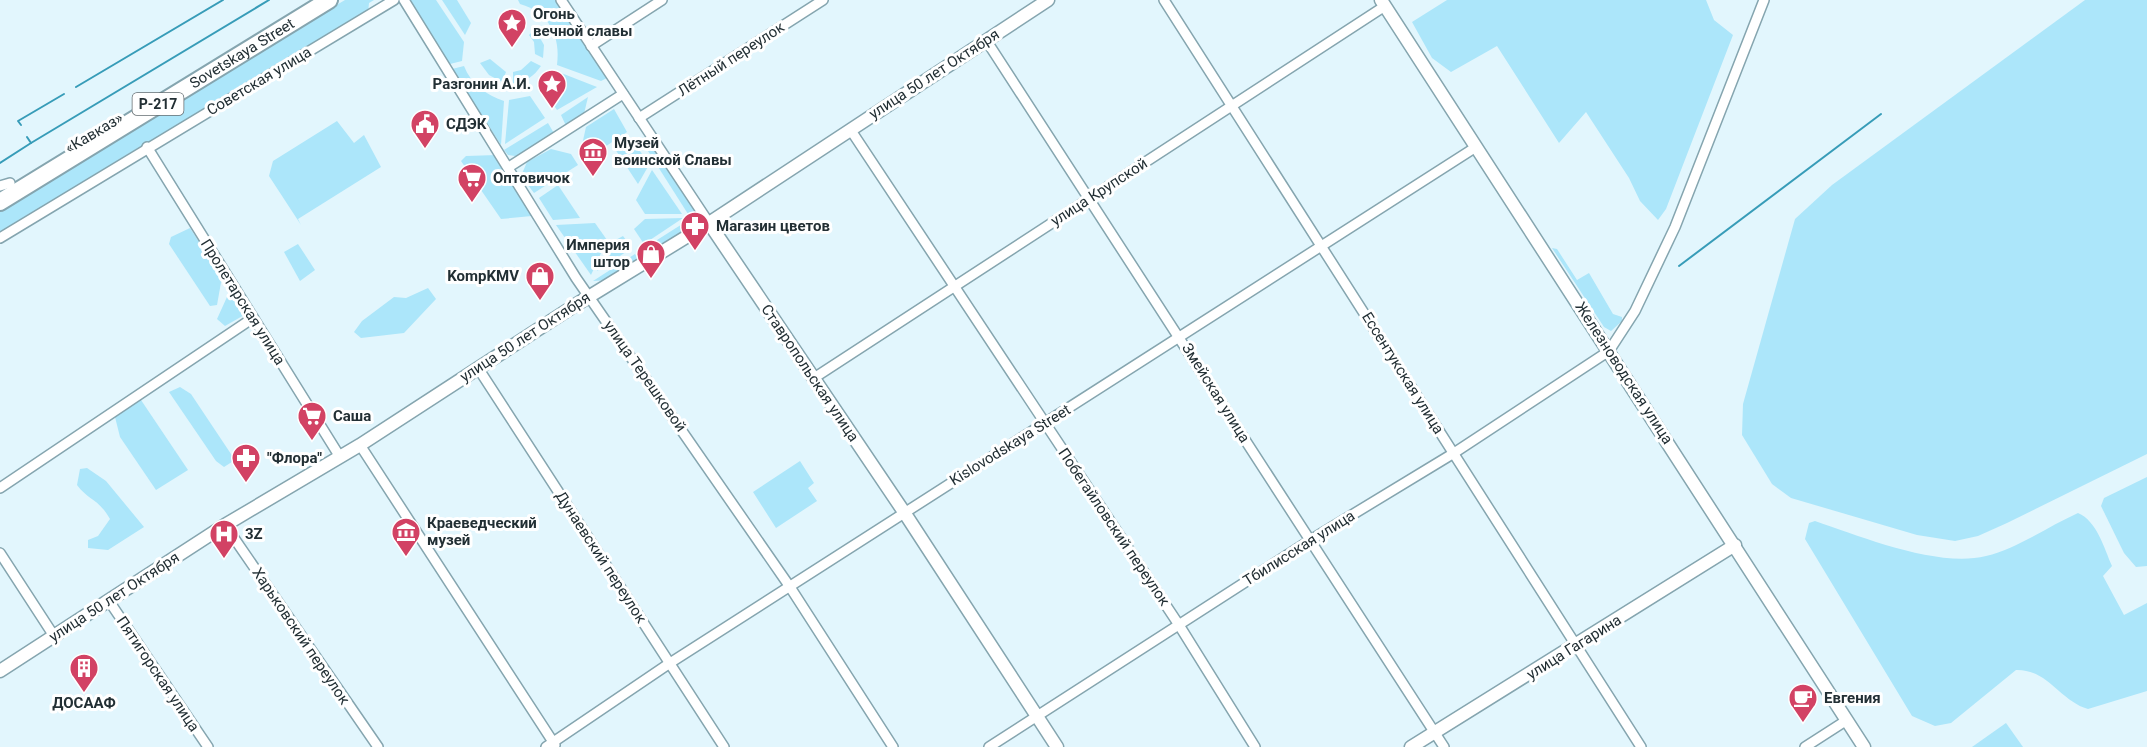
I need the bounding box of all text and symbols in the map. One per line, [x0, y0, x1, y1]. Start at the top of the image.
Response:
place label: Огонь вечной славы [533, 5, 632, 40]
place icon: Огонь вечной славы [496, 7, 528, 49]
street label: Sovetskaya Street [186, 14, 298, 92]
street label: Лётный переулок [674, 18, 788, 100]
street label: улица 50 лет Октября [865, 25, 1003, 123]
street label: Советская улица [204, 43, 314, 119]
place icon: Разгонин А.И. [536, 68, 568, 110]
place label: Разгонин А.И. [433, 75, 531, 93]
road number: Р-217 [132, 93, 184, 115]
public building icon: СДЭК [409, 108, 441, 150]
street label: «Кавказ» [62, 109, 126, 157]
place label: СДЭК [446, 115, 487, 133]
place label: Музей воинской Славы [614, 134, 732, 169]
museum icon: Музей воинской Славы [577, 136, 609, 178]
street label: улица Крупской [1047, 154, 1151, 230]
supermarket icon: Оптовичок [456, 162, 488, 204]
place label: Оптовичок [493, 169, 570, 187]
pharmacy icon: Магазин цветов [679, 210, 711, 252]
place label: Магазин цветов [716, 217, 830, 235]
street label: Пролетарская улица [197, 236, 289, 368]
place label: Империя штор [566, 236, 630, 271]
shop icon: Империя штор [635, 238, 667, 280]
shop icon: KompKMV [524, 260, 556, 302]
place label: KompKMV [447, 267, 519, 285]
street label: улица 50 лет Октября [456, 288, 594, 386]
street label: Железноводская улица [1571, 299, 1677, 447]
street label: Ставропольская улица [757, 301, 863, 445]
street label: Ессентукская улица [1358, 309, 1448, 437]
street label: улица Терешковой [600, 317, 690, 435]
street label: Змейская улица [1178, 340, 1254, 446]
supermarket icon: Саша [296, 400, 328, 442]
street label: Kislovodskaya Street [946, 401, 1074, 489]
place label: Саша [333, 407, 371, 425]
pharmacy icon: "Флора" [230, 442, 262, 484]
street label: Побегайловский переулок [1054, 445, 1174, 609]
place label: "Флора" [267, 449, 322, 467]
street label: Дунаевский переулок [552, 488, 650, 626]
street label: Тбилисская улица [1240, 506, 1358, 590]
place label: Краеведческий музей [427, 514, 537, 549]
museum icon: Краеведческий музей [390, 516, 422, 558]
hospital icon: 3Z [208, 518, 240, 560]
place label: 3Z [245, 525, 263, 543]
street label: улица 50 лет Октября [45, 548, 183, 646]
street label: Харьковский переулок [248, 564, 354, 708]
street label: улица Гагарина [1523, 611, 1625, 683]
street label: Пятигорская улица [113, 613, 203, 735]
building icon: ДОСААФ [68, 652, 100, 694]
cafe icon: Евгения [1787, 682, 1819, 724]
place label: Евгения [1824, 689, 1881, 707]
place label: ДОСААФ [52, 694, 116, 712]

